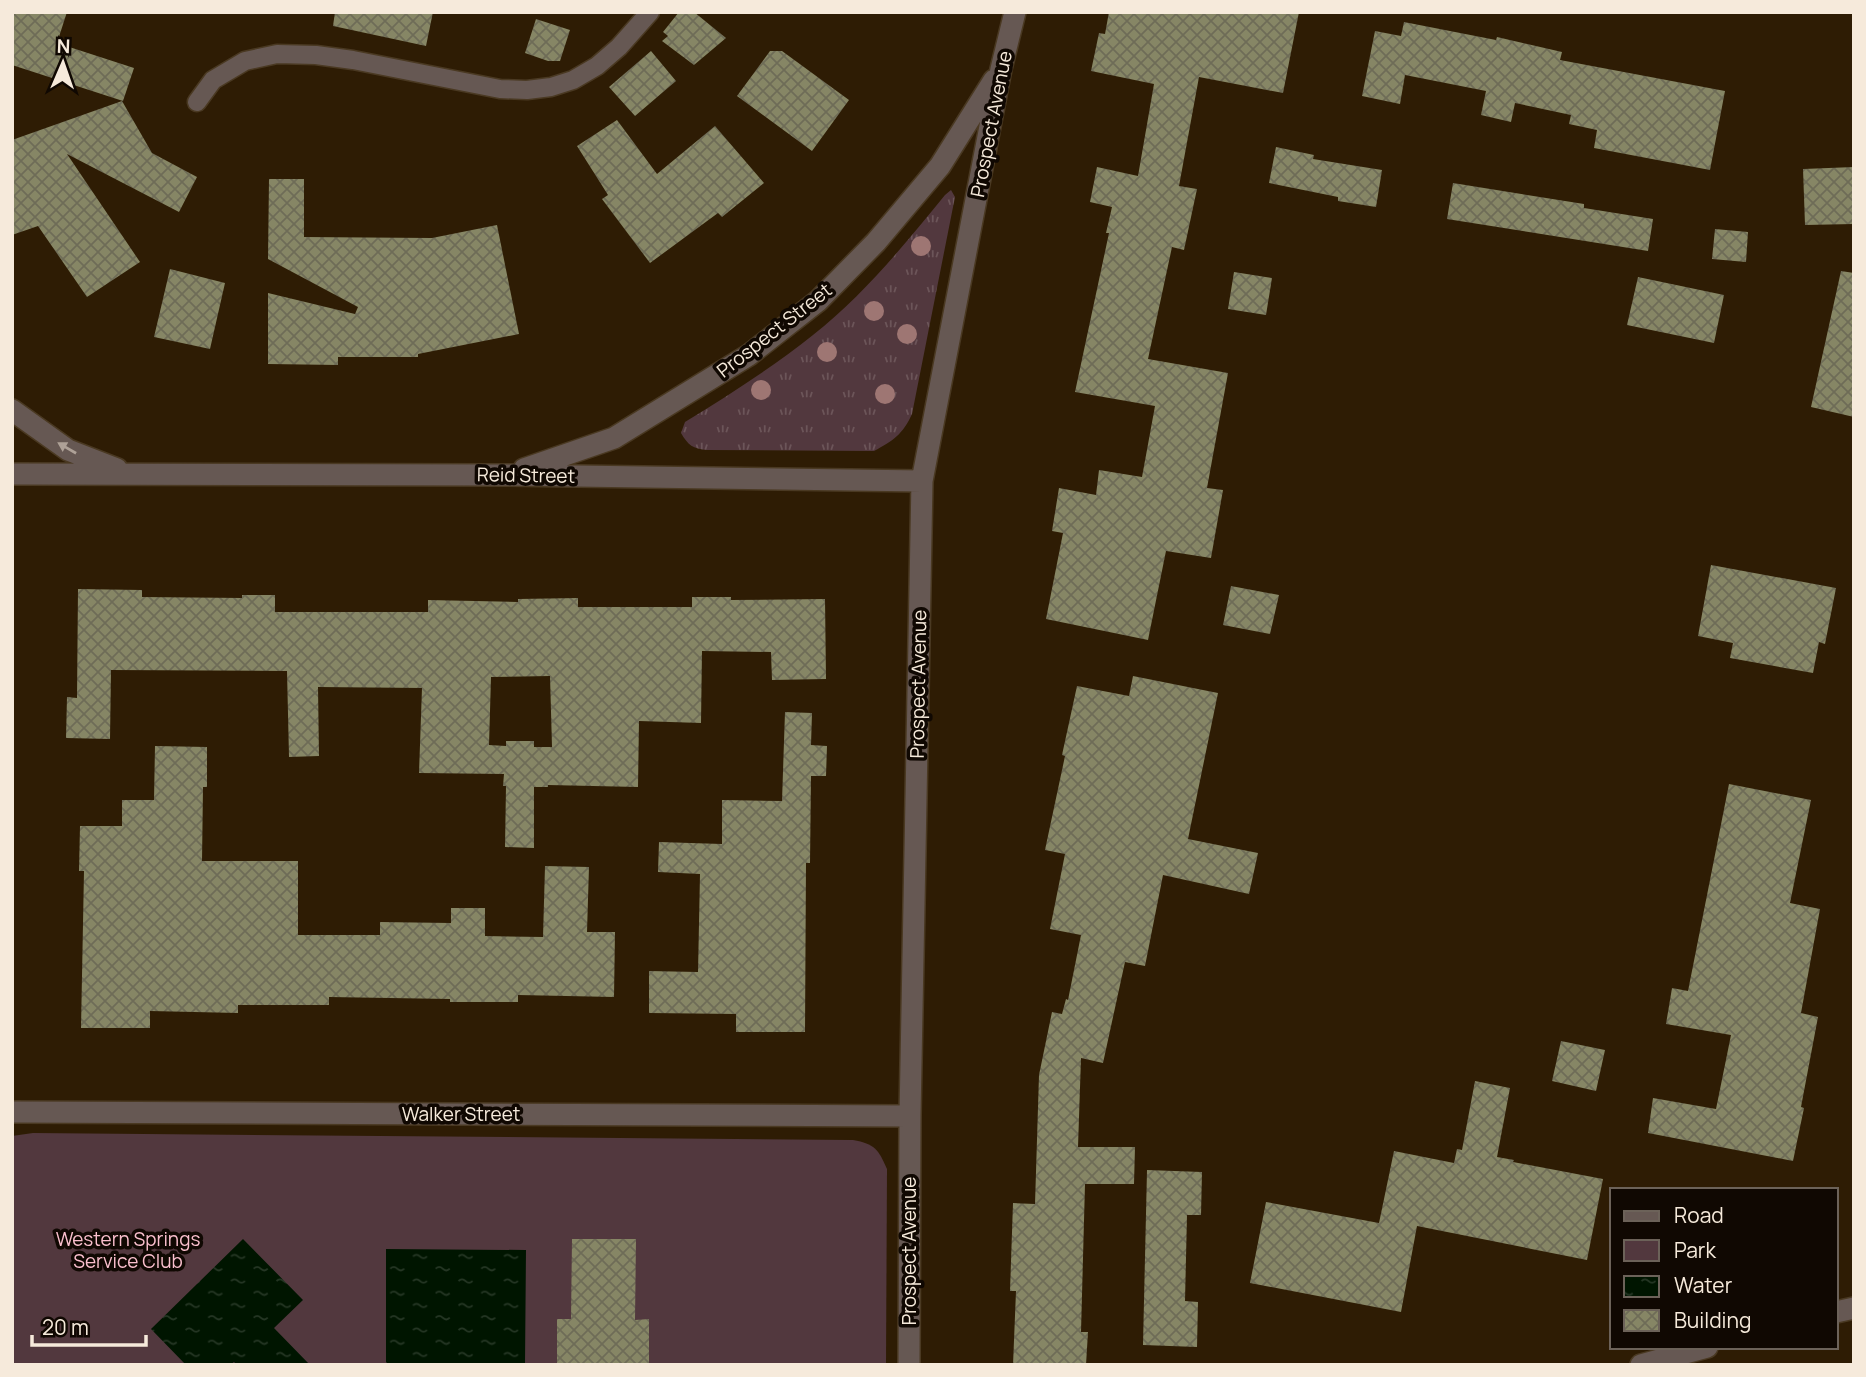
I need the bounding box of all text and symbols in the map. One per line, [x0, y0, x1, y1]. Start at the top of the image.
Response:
north arrow [28, 28, 98, 98]
text: N [56, 33, 71, 59]
street label: Prospect Avenue [964, 49, 1018, 199]
street label: Prospect Street [711, 277, 837, 383]
one-way arrow [58, 442, 77, 454]
street label: Reid Street [477, 461, 575, 489]
street label: Prospect Avenue [904, 609, 932, 759]
street label: Walker Street [402, 1101, 520, 1127]
street label: Prospect Avenue [896, 1177, 922, 1325]
legend [1610, 1188, 1838, 1349]
text: Road [1674, 1201, 1724, 1229]
park label: Western Springs Service Club [56, 1226, 200, 1274]
text: Park [1674, 1236, 1716, 1264]
text: Water [1674, 1271, 1733, 1299]
scale bar [32, 1304, 145, 1348]
text: Building [1674, 1306, 1751, 1334]
text: 20 m [42, 1313, 89, 1341]

